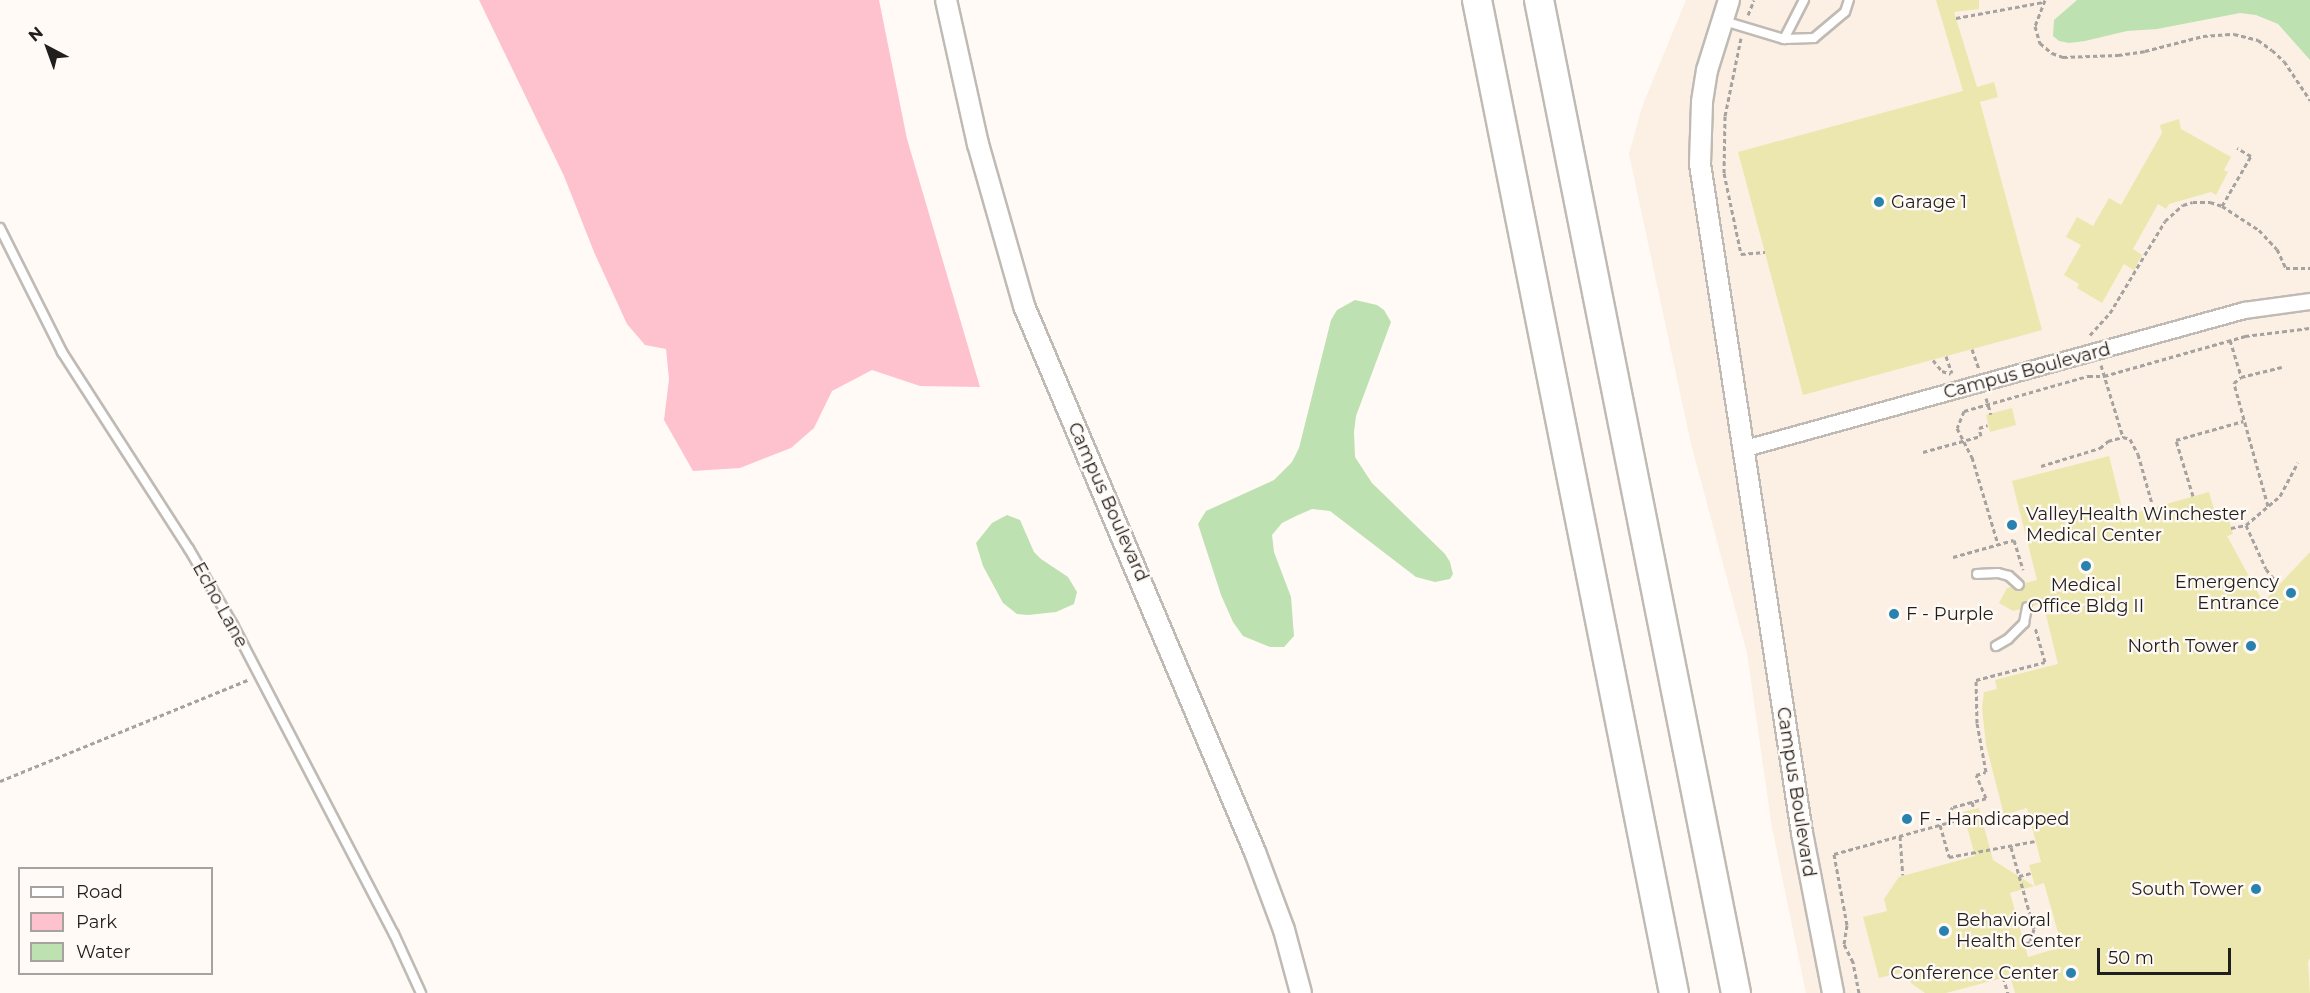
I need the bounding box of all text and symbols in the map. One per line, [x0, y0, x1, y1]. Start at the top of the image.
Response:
north arrow [18, 18, 78, 78]
text: N [25, 23, 47, 45]
place label: Garage 1 [1891, 191, 1967, 213]
marker: Garage 1 [1872, 195, 1886, 209]
street label: Campus Boulevard [1941, 338, 2113, 404]
street label: Campus Boulevard [1063, 419, 1153, 585]
place label: ValleyHealth Winchester Medical Center [2026, 504, 2247, 546]
marker: ValleyHealth Winchester Medical Center [2003, 516, 2021, 534]
street label: Echo Lane [188, 559, 252, 651]
marker: Medical Office Bldg II [2079, 559, 2093, 573]
place label: Emergency Entrance [2175, 572, 2279, 614]
place label: Medical Office Bldg II [2028, 575, 2144, 618]
marker: Emergency Entrance [2284, 586, 2298, 600]
place label: F - Purple [1906, 603, 1994, 625]
marker: F - Purple [1887, 607, 1901, 621]
place label: North Tower [2127, 635, 2239, 657]
marker: North Tower [2244, 639, 2258, 653]
street label: Campus Boulevard [1772, 705, 1820, 879]
place label: F - Handicapped [1919, 808, 2069, 830]
marker: F - Handicapped [1900, 812, 1914, 826]
legend [18, 867, 213, 975]
place label: South Tower [2131, 878, 2244, 900]
text: Road [76, 881, 123, 903]
marker: South Tower [2249, 882, 2263, 896]
place label: Behavioral Health Center [1956, 910, 2081, 952]
text: Park [76, 911, 117, 933]
marker: Behavioral Health Center [1937, 924, 1951, 938]
scale bar [2100, 936, 2234, 974]
text: Water [76, 941, 131, 963]
text: 50 m [2108, 947, 2154, 969]
place label: Conference Center [1890, 962, 2059, 984]
marker: Conference Center [2064, 966, 2078, 980]

